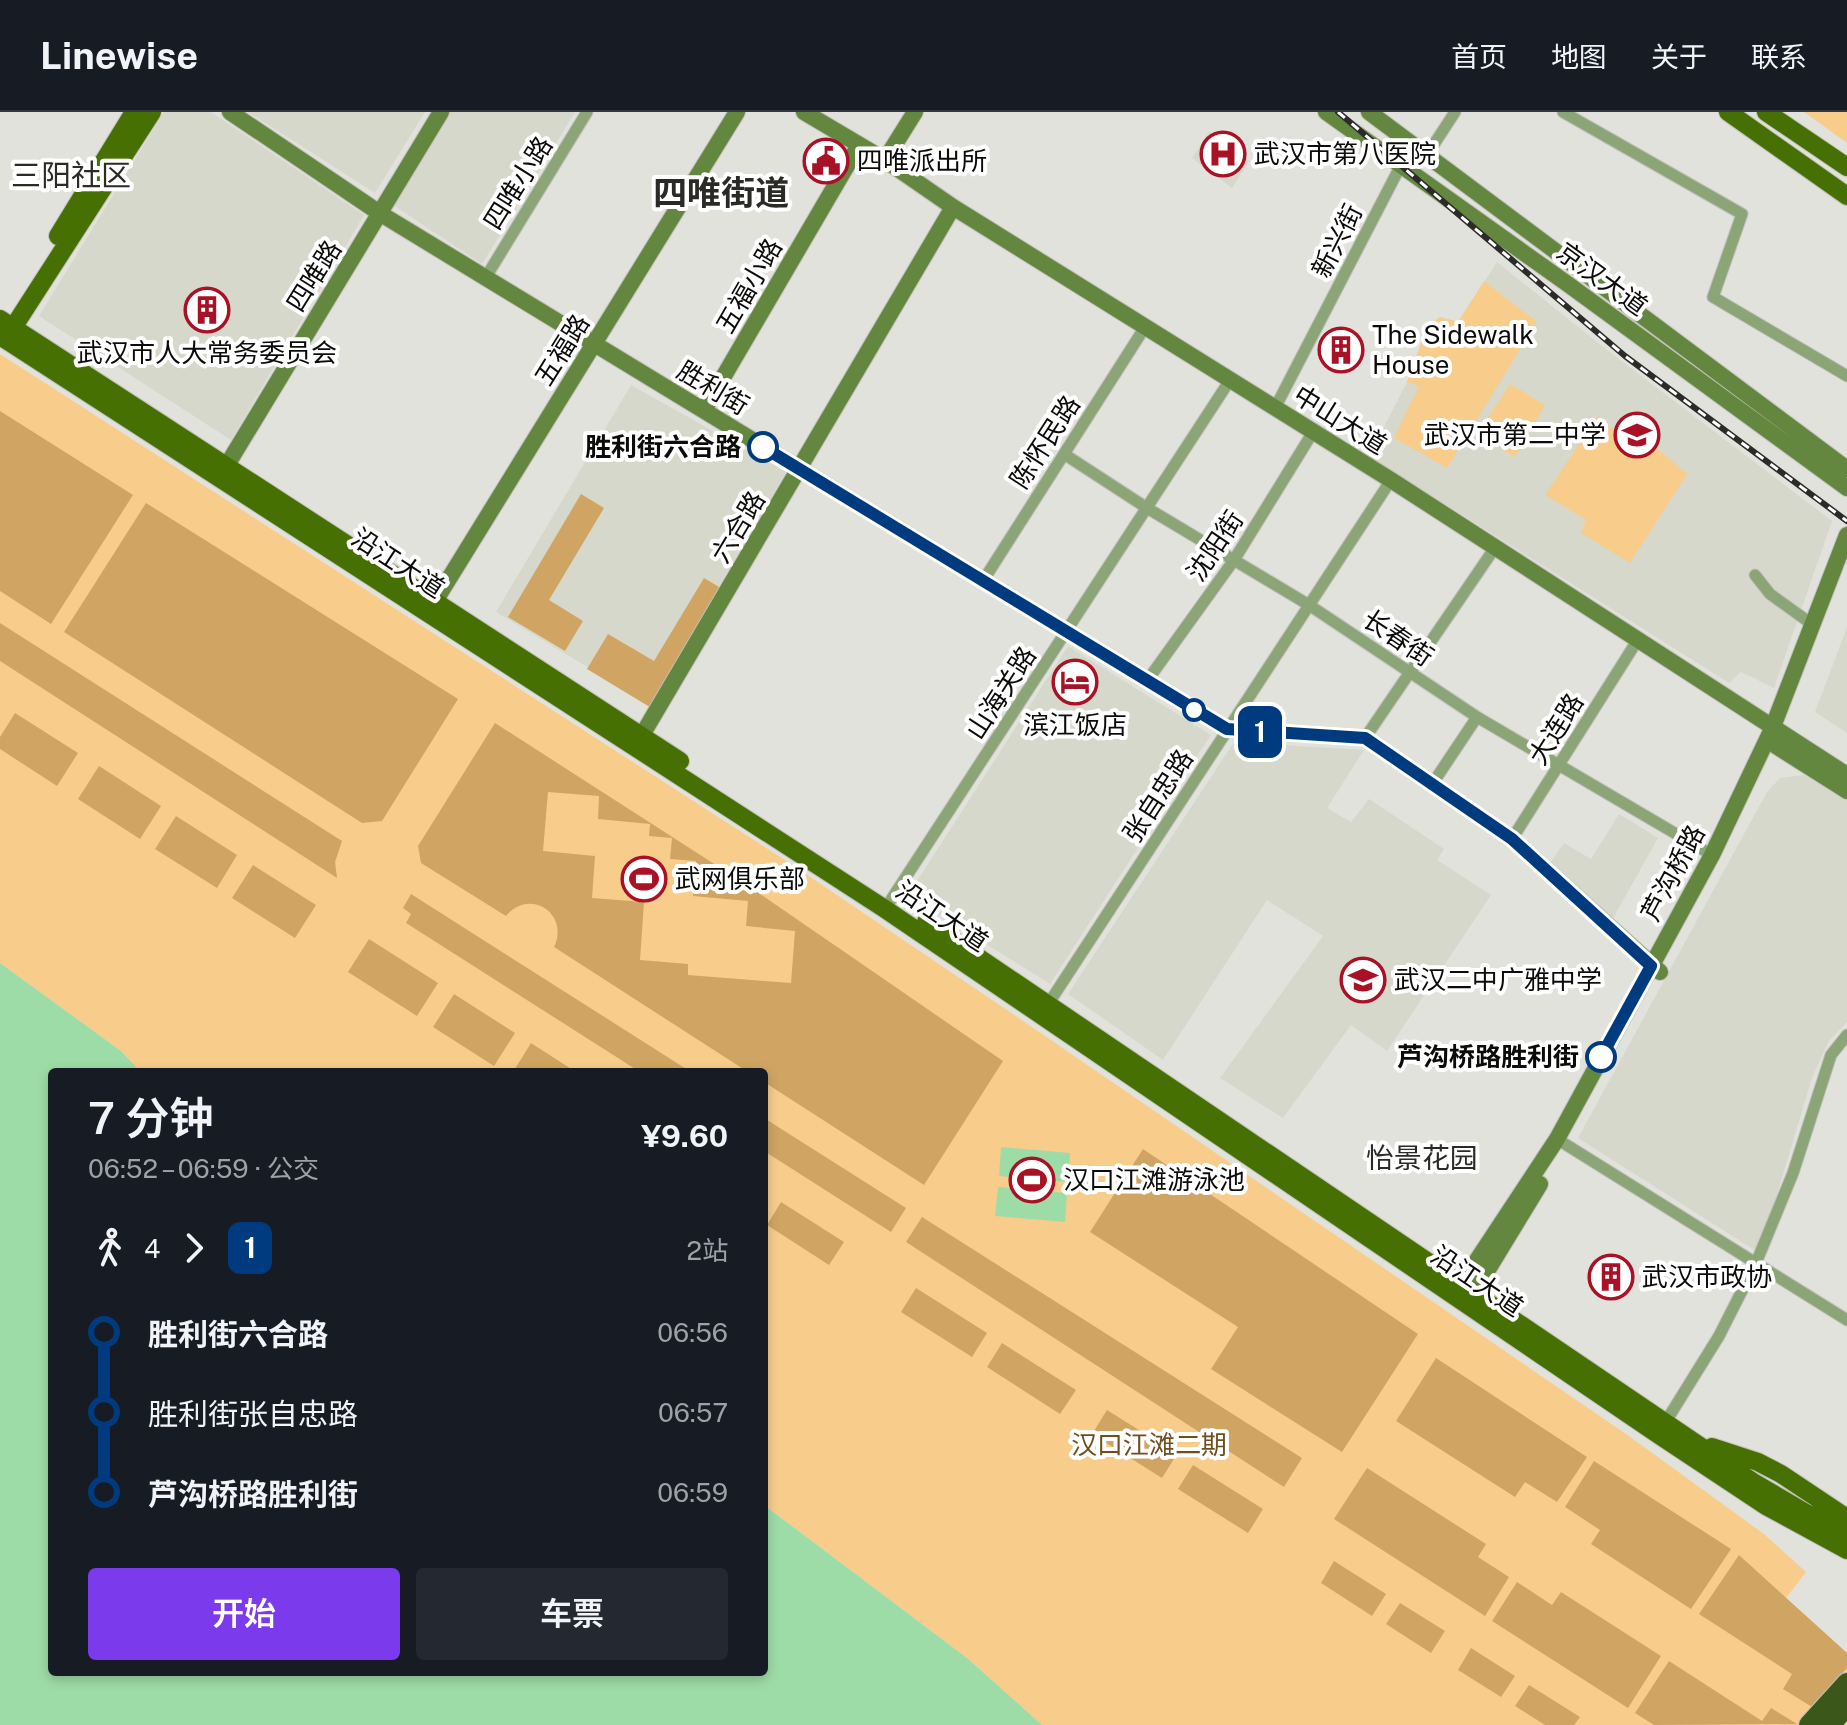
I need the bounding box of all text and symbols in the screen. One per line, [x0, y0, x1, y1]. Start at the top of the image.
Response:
text: Linewise [40, 33, 198, 78]
text: 首页 [1451, 40, 1507, 73]
text: 地图 [1551, 40, 1607, 73]
text: 关于 [1651, 40, 1707, 73]
text: 联系 [1751, 40, 1807, 73]
street label: 四唯小路 [477, 130, 558, 235]
hospital icon: 武汉市第八医院 [1199, 130, 1247, 178]
public building icon: 四唯派出所 [802, 137, 850, 185]
place label: 武汉市第八医院 [1254, 138, 1436, 169]
place label: 四唯派出所 [857, 145, 987, 176]
district label: 三阳社区 [11, 157, 131, 193]
district label: 四唯街道 [653, 173, 789, 213]
street label: 新兴街 [1305, 199, 1368, 283]
street label: 五福小路 [709, 233, 788, 339]
street label: 四唯路 [280, 234, 347, 317]
street label: 京汉大道 [1551, 235, 1653, 322]
building icon: 武汉市人大常务委员会 [183, 286, 231, 334]
street label: 五福路 [528, 308, 595, 391]
place label: The Sidewalk House [1372, 319, 1534, 380]
building icon: The Sidewalk House [1317, 326, 1365, 374]
place label: 武汉市人大常务委员会 [77, 337, 337, 368]
street label: 胜利街 [672, 354, 755, 421]
street label: 中山大道 [1288, 379, 1393, 460]
street label: 陈怀民路 [1003, 390, 1086, 494]
school or university icon: 武汉市第二中学 [1613, 411, 1661, 459]
place label: 武汉市第二中学 [1424, 419, 1606, 450]
place label: 胜利街六合路 [585, 431, 741, 462]
marker: 胜利街六合路 [748, 432, 778, 462]
street label: 六合路 [704, 485, 771, 568]
street label: 沈阳街 [1180, 505, 1249, 587]
street label: 沿江大道 [346, 521, 450, 604]
street label: 长春街 [1357, 603, 1439, 672]
street label: 山海关路 [959, 641, 1042, 745]
hotel icon: 滨江饭店 [1051, 658, 1099, 706]
street label: 大连路 [1522, 687, 1589, 770]
unlabelled marker [1183, 699, 1205, 721]
line badge: 1 [1234, 706, 1286, 758]
place label: 滨江饭店 [1023, 709, 1127, 740]
text: 1 [1254, 715, 1266, 748]
street label: 张自忠路 [1116, 744, 1199, 848]
street label: 芦沟桥路 [1634, 820, 1711, 926]
sports icon: 武网俱乐部 [620, 855, 668, 903]
place label: 武网俱乐部 [675, 863, 805, 894]
street label: 沿江大道 [890, 874, 994, 958]
school or university icon: 武汉二中广雅中学 [1339, 956, 1387, 1004]
place label: 武汉二中广雅中学 [1394, 964, 1602, 995]
place label: 芦沟桥路胜利街 [1397, 1041, 1579, 1072]
marker: 芦沟桥路胜利街 [1586, 1042, 1616, 1072]
text: 7 分钟 [88, 1092, 213, 1144]
text: ¥9.60 [641, 1118, 728, 1154]
district label: 怡景花园 [1366, 1141, 1478, 1174]
text: 06:52 – 06:59 · 公交 [88, 1153, 319, 1184]
sports icon: 汉口江滩游泳池 [1008, 1156, 1056, 1204]
place label: 汉口江滩游泳池 [1063, 1164, 1245, 1195]
icon: walk [88, 1226, 132, 1270]
icon: forward [172, 1226, 216, 1270]
text: 1 [244, 1231, 256, 1264]
text: 4 [144, 1233, 160, 1264]
text: 2站 [687, 1235, 728, 1266]
street label: 沿江大道 [1425, 1239, 1529, 1323]
building icon: 武汉市政协 [1587, 1253, 1635, 1301]
place label: 武汉市政协 [1642, 1261, 1772, 1292]
text: 胜利街六合路 [148, 1316, 328, 1352]
text: 06:56 [657, 1317, 728, 1348]
text: 胜利街张自忠路 [148, 1396, 358, 1432]
text: 06:57 [658, 1397, 728, 1428]
park label: 汉口江滩二期 [1071, 1429, 1227, 1460]
text: 芦沟桥路胜利街 [148, 1476, 358, 1512]
text: 06:59 [657, 1477, 728, 1508]
button: 开始 [88, 1568, 400, 1660]
button: 车票 [416, 1568, 728, 1660]

